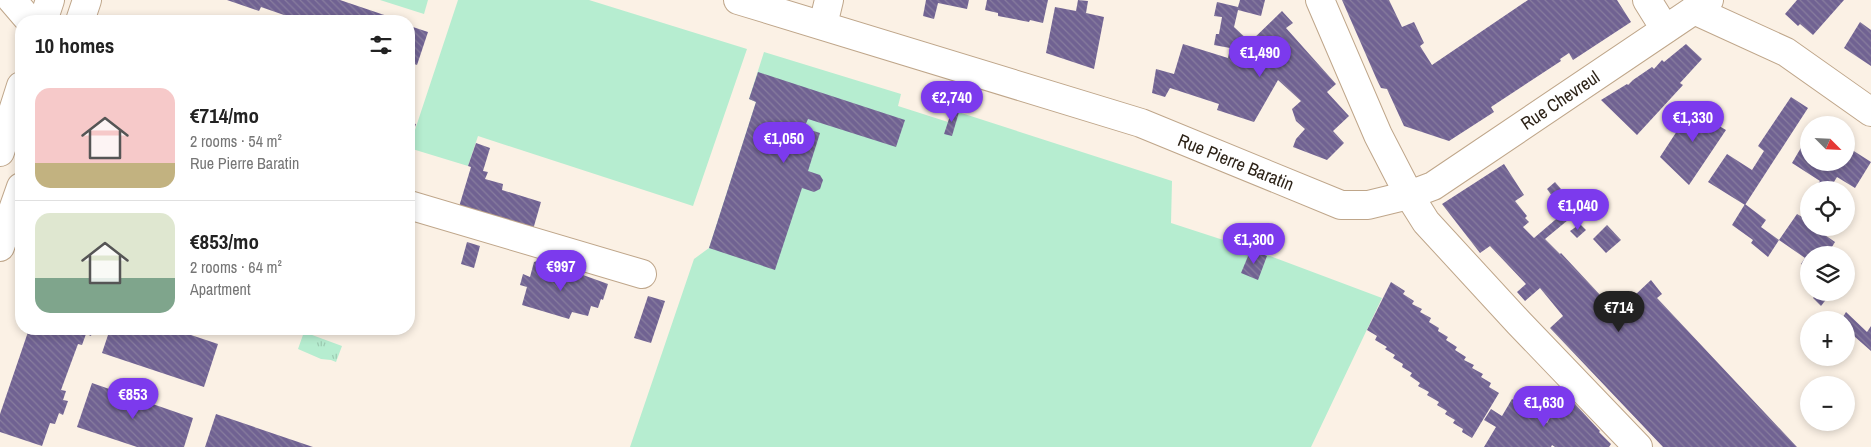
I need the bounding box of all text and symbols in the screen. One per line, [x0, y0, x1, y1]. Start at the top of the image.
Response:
text: 10 homes [35, 31, 114, 60]
icon: filters [367, 31, 395, 59]
pin: €1,490 [1219, 36, 1301, 78]
text: €1,490 [1240, 41, 1280, 63]
street label: Rue Chevreul [1516, 64, 1604, 136]
pin: €2,740 [911, 80, 993, 123]
text: €2,740 [932, 86, 972, 108]
pin: €1,330 [1652, 100, 1734, 143]
text: €714/mo [190, 101, 259, 130]
text: €1,330 [1673, 106, 1713, 128]
icon: home [75, 108, 135, 168]
north arrow [1800, 116, 1855, 171]
map controls [1800, 116, 1855, 431]
pin: €1,050 [743, 121, 825, 164]
text: €1,050 [764, 127, 804, 149]
street label: Rue Pierre Baratin [1174, 127, 1298, 197]
text: 2 rooms · 54 m² [190, 130, 282, 152]
text: Rue Pierre Baratin [190, 152, 299, 174]
button: locate [1800, 181, 1855, 236]
pin: €1,040 [1537, 188, 1619, 231]
text: €1,040 [1558, 194, 1598, 216]
pin: €1,300 [1213, 222, 1295, 265]
text: €853/mo [190, 227, 259, 256]
text: €1,300 [1234, 228, 1274, 250]
icon: home [75, 233, 135, 293]
button: layers [1800, 246, 1855, 301]
pin: €997 [531, 250, 591, 292]
text: €997 [546, 255, 576, 277]
text: 2 rooms · 64 m² [190, 256, 282, 278]
text: Apartment [190, 278, 251, 300]
pin: €714 [1589, 290, 1649, 333]
text: €714 [1604, 296, 1634, 318]
button: + [1800, 311, 1855, 366]
button: − [1800, 376, 1855, 431]
pin: €853 [103, 378, 163, 420]
text: €853 [118, 383, 148, 405]
pin: €1,630 [1503, 386, 1585, 428]
text: €1,630 [1524, 391, 1564, 413]

